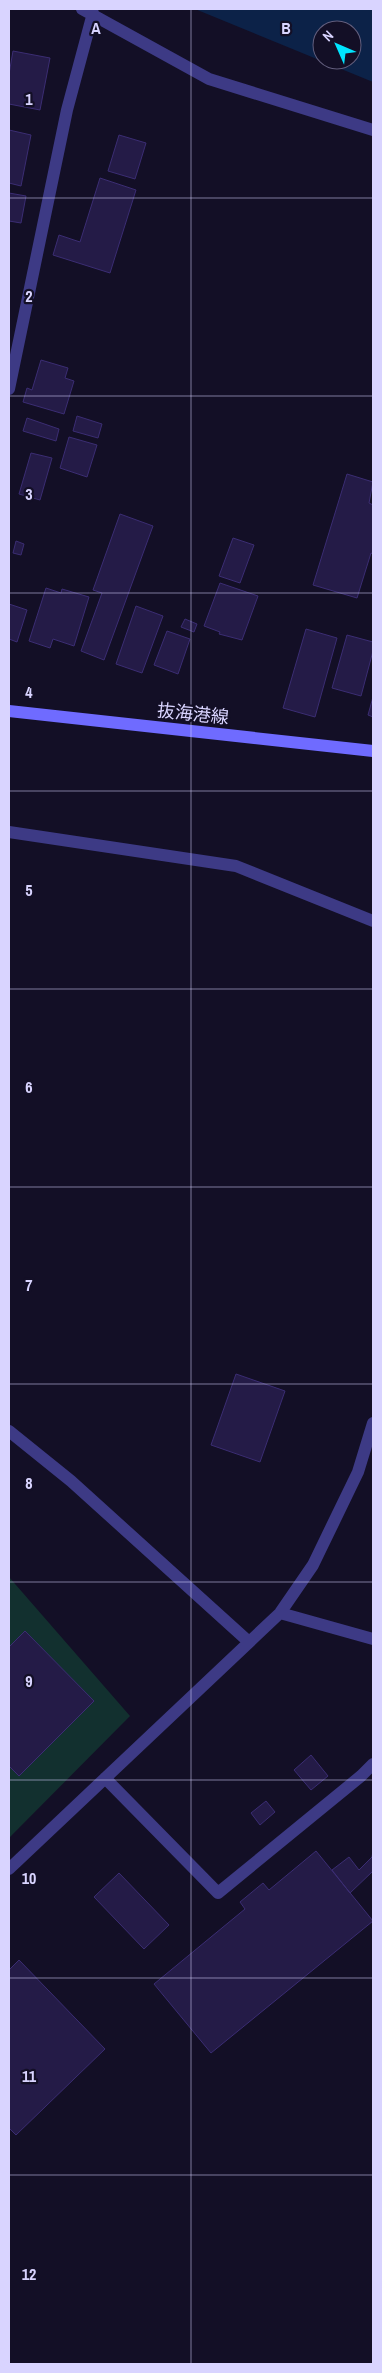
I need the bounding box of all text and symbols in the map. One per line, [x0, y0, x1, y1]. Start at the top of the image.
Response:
text: A [91, 17, 101, 39]
text: B [281, 17, 291, 39]
north arrow [312, 20, 362, 70]
text: N [319, 27, 337, 45]
text: 1 [25, 88, 33, 110]
text: 2 [25, 285, 33, 307]
text: 3 [25, 483, 33, 505]
text: 4 [25, 681, 33, 703]
street label: 抜海港線 [156, 697, 230, 730]
text: 5 [25, 879, 33, 901]
text: 6 [25, 1076, 33, 1098]
text: 7 [25, 1274, 33, 1296]
text: 8 [25, 1472, 33, 1494]
text: 9 [25, 1670, 33, 1692]
text: 10 [22, 1867, 36, 1889]
text: 11 [22, 2065, 37, 2087]
text: 12 [22, 2263, 36, 2285]

